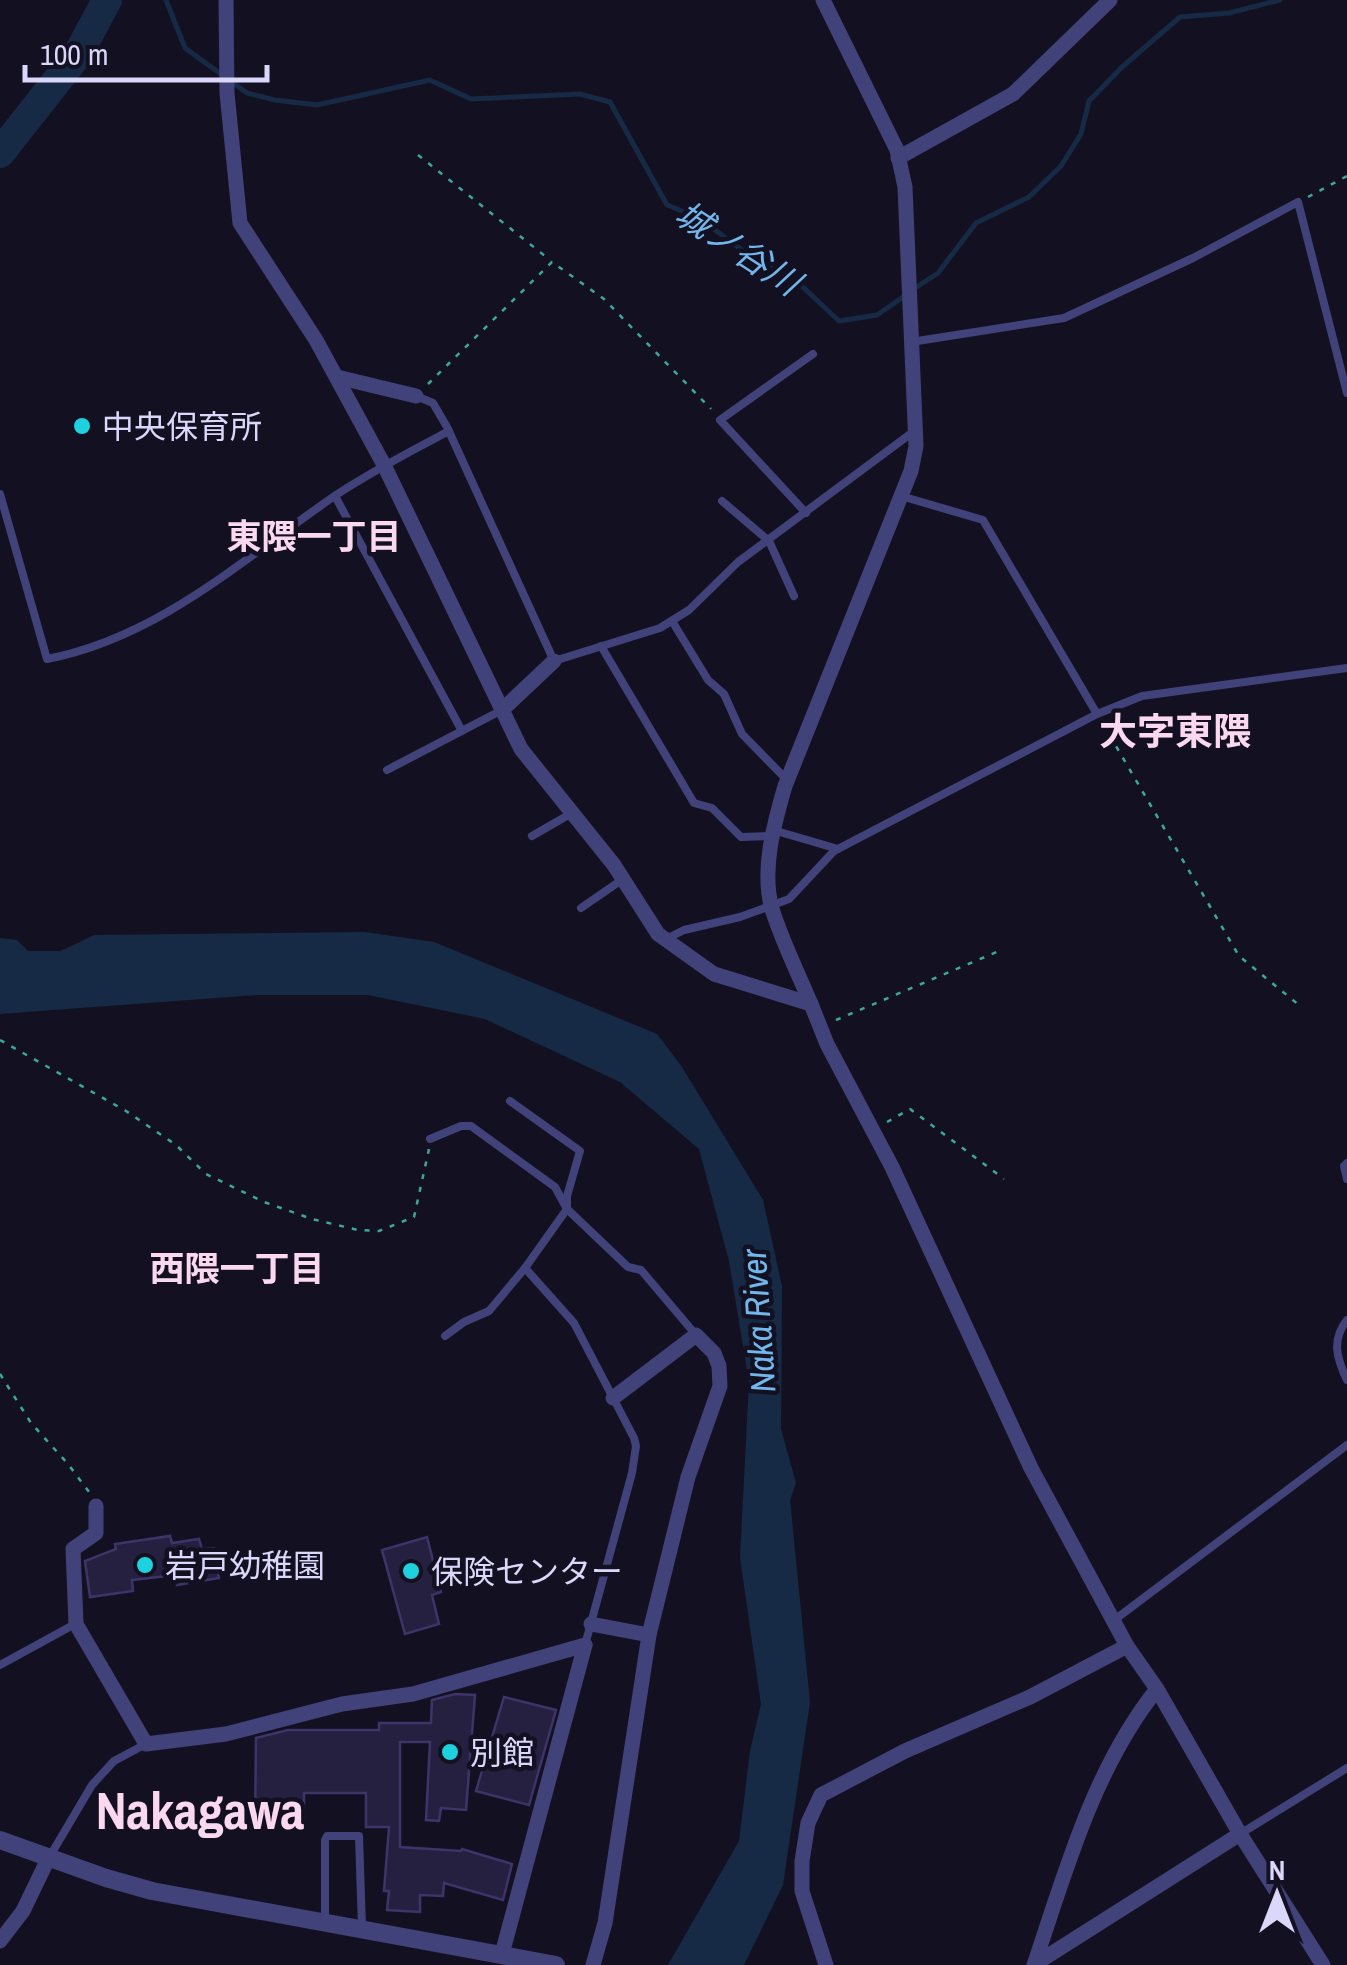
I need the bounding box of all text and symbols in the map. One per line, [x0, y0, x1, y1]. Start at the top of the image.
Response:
scale bar [25, 20, 268, 82]
text: 100 m [40, 34, 108, 74]
water label: 城ノ谷川 [666, 190, 813, 308]
place label: 中央保育所 [102, 405, 262, 448]
marker: 中央保育所 [71, 415, 93, 437]
district label: 東隈一丁目 [226, 513, 402, 560]
district label: 大字東隈 [1099, 706, 1251, 757]
district label: 西隈一丁目 [149, 1245, 325, 1292]
water label: Naka River [729, 1246, 786, 1394]
place label: 岩戸幼稚園 [165, 1544, 325, 1587]
place label: 保険センター [431, 1550, 623, 1593]
marker: 岩戸幼稚園 [134, 1554, 156, 1576]
marker: 保険センター [400, 1560, 422, 1582]
place label: 別館 [470, 1731, 534, 1774]
marker: 別館 [439, 1741, 461, 1763]
district label: Nakagawa [96, 1775, 305, 1845]
north arrow [1227, 1845, 1327, 1945]
text: N [1269, 1851, 1285, 1889]

